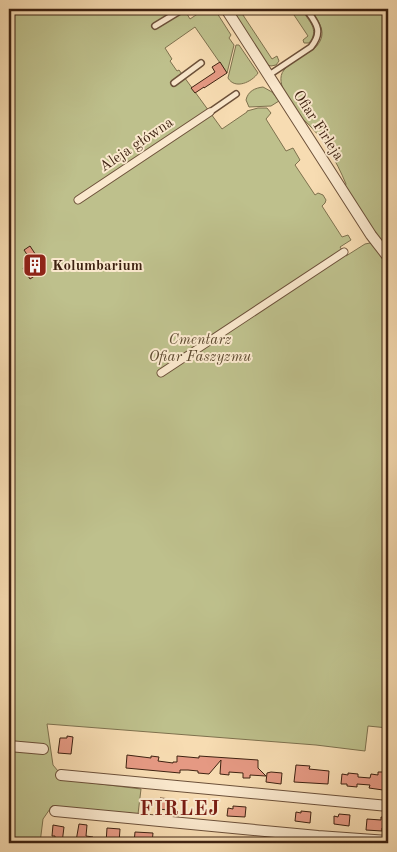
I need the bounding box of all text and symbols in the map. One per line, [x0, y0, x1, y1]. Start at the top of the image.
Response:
street label: Ofiar Firleja [290, 88, 346, 164]
street label: Aleja główna [97, 115, 177, 175]
building icon: Kolumbarium [22, 252, 48, 278]
place label: Kolumbarium [52, 259, 143, 274]
park label: Cmentarz Ofiar Faszyzmu [149, 333, 252, 365]
district label: FIRLEJ [140, 800, 220, 820]

